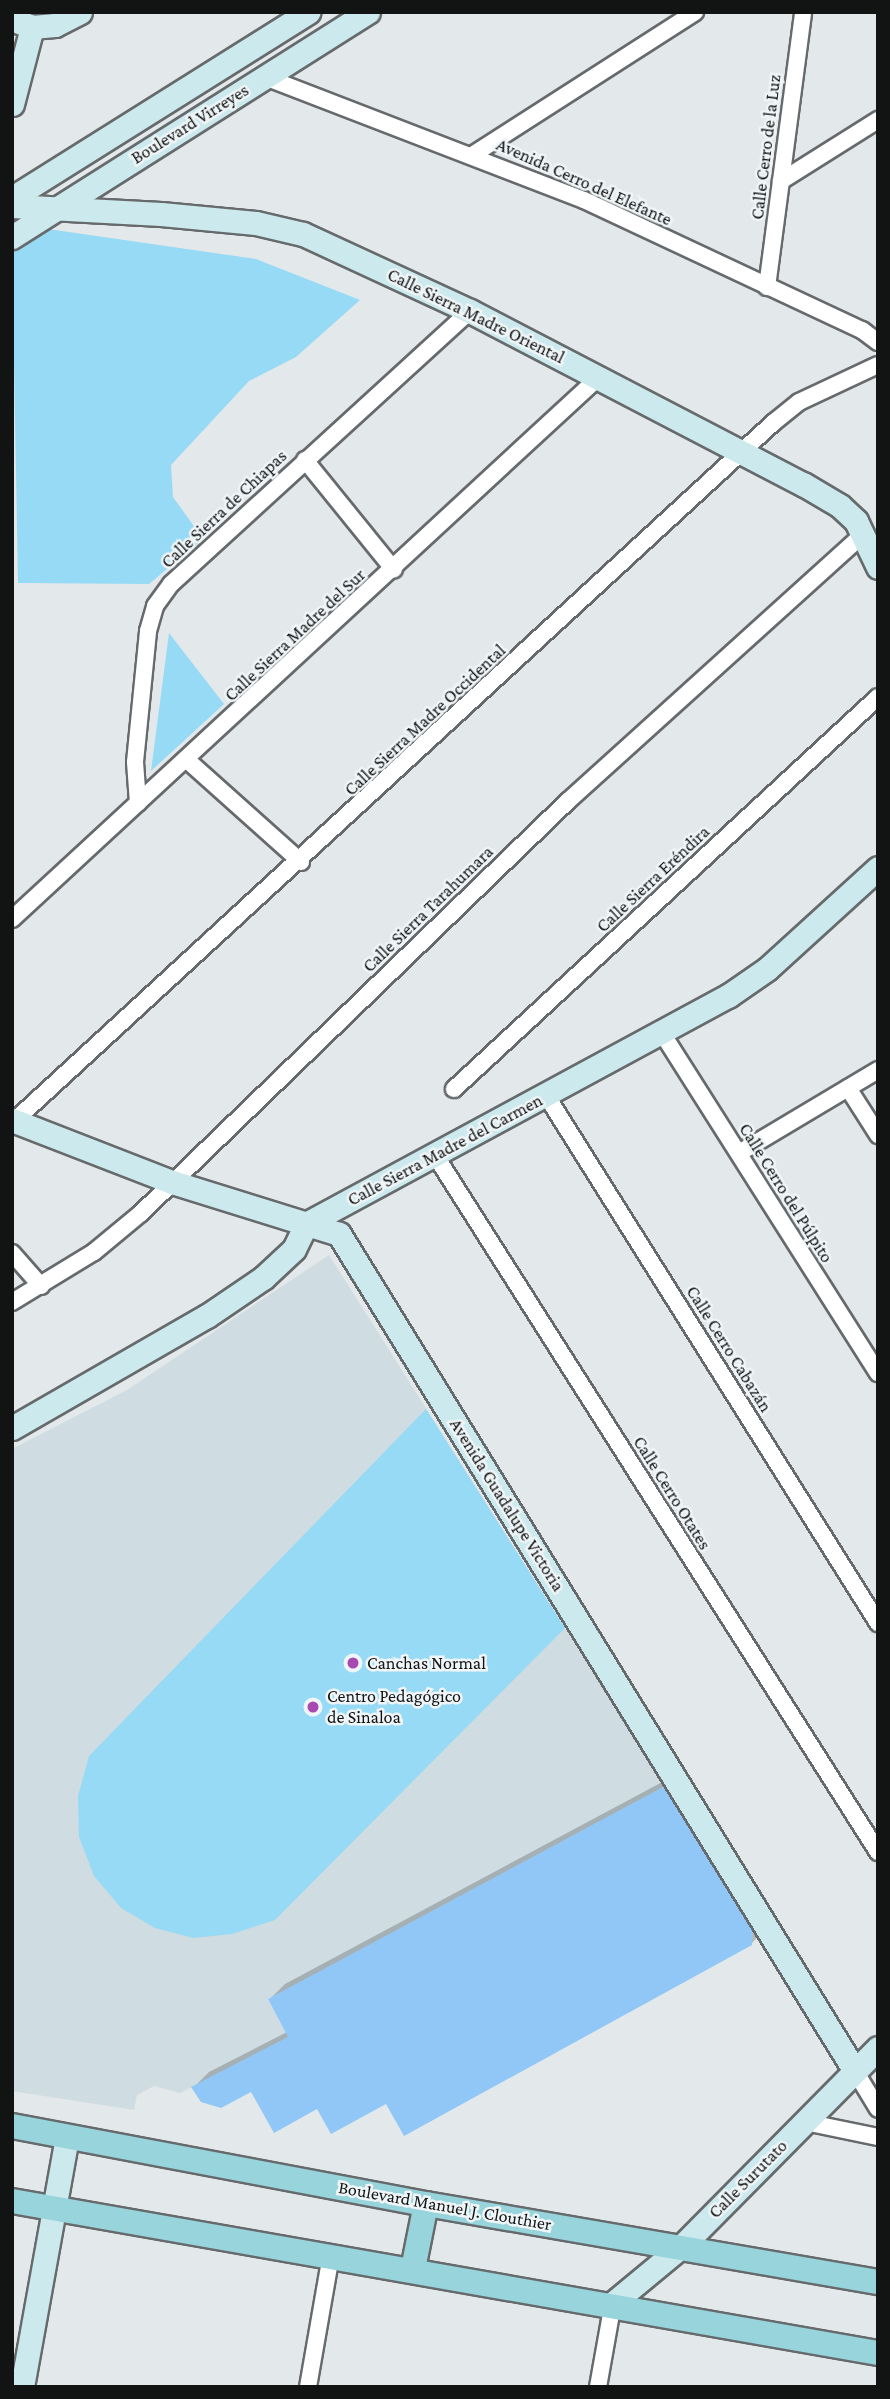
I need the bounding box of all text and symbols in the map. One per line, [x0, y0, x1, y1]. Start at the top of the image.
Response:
street label: Calle Cerro de la Luz [746, 73, 786, 221]
street label: Boulevard Virreyes [127, 79, 253, 169]
street label: Avenida Cerro del Elefante [493, 134, 675, 230]
street label: Calle Sierra Madre Oriental [384, 264, 568, 368]
street label: Calle Sierra de Chiapas [157, 445, 291, 573]
street label: Calle Sierra Madre del Sur [220, 564, 370, 706]
street label: Calle Sierra Madre Occidental [340, 640, 510, 800]
street label: Calle Sierra Eréndira [592, 821, 714, 937]
street label: Calle Sierra Tarahumara [358, 841, 498, 977]
street label: Calle Sierra Madre del Carmen [344, 1089, 546, 1211]
street label: Calle Cerro del Púlpito [734, 1119, 838, 1267]
street label: Calle Cerro Cabazán [681, 1282, 777, 1416]
street label: Avenida Guadalupe Victoria [445, 1415, 569, 1595]
street label: Calle Cerro Otates [628, 1432, 716, 1554]
place label: Canchas Normal [367, 1652, 486, 1674]
marker: Canchas Normal [345, 1655, 361, 1671]
place label: Centro Pedagógico de Sinaloa [327, 1686, 461, 1728]
marker: Centro Pedagógico de Sinaloa [305, 1699, 321, 1715]
street label: Calle Surutato [704, 2135, 792, 2223]
street label: Boulevard Manuel J. Clouthier [337, 2177, 553, 2235]

